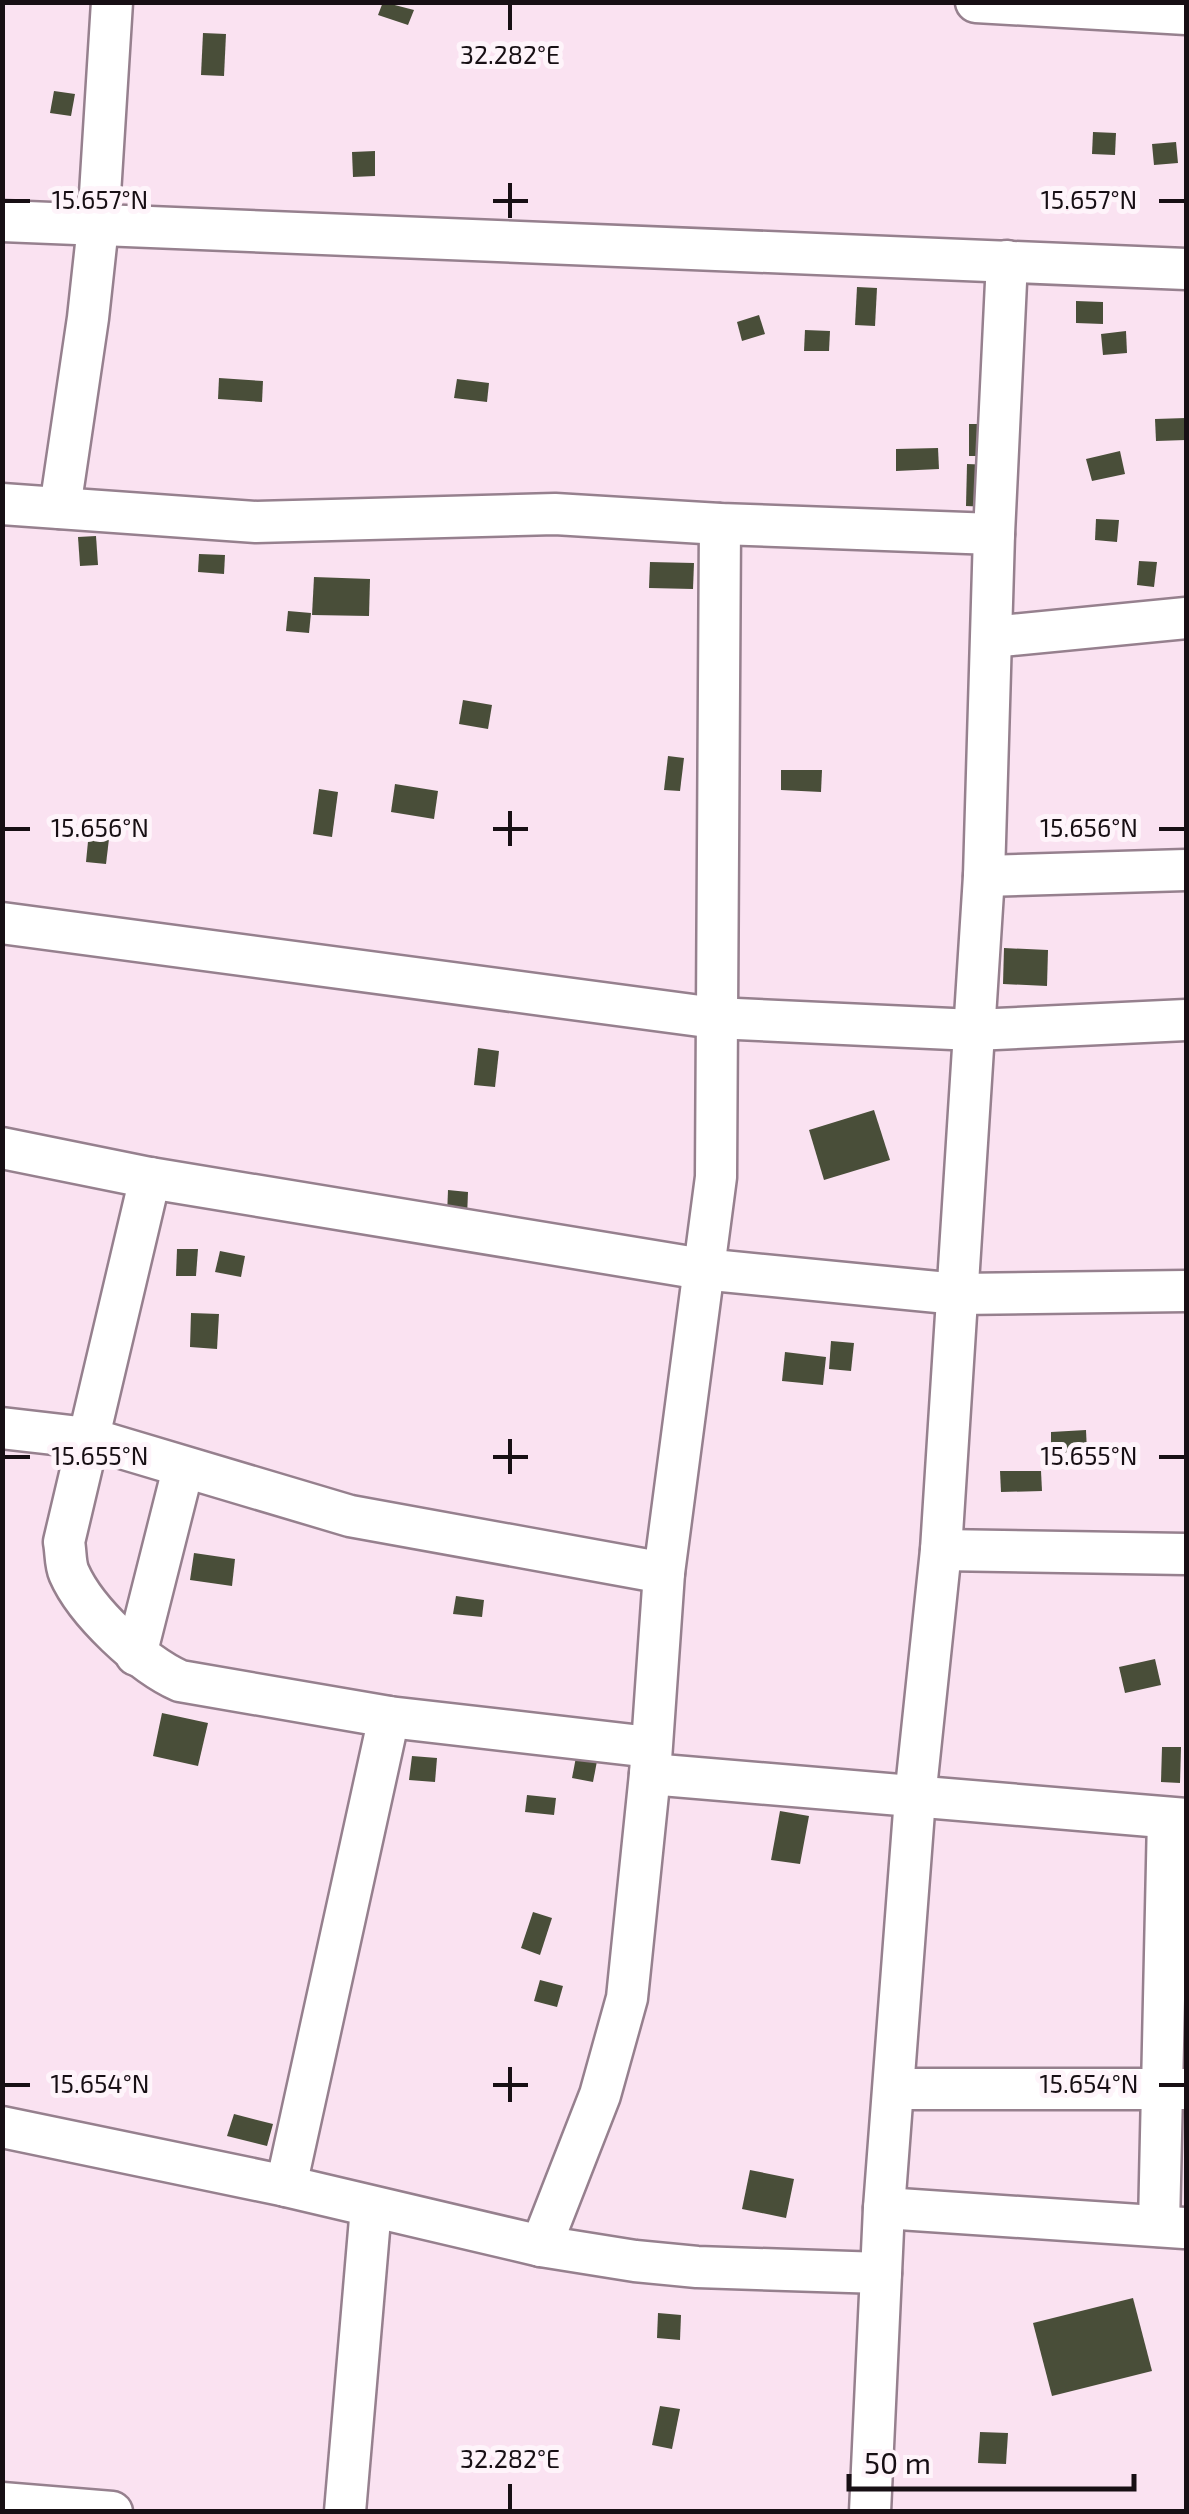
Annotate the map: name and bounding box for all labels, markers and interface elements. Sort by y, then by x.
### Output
text: 32.282°E [460,39,560,69]
text: 15.657°N [52,184,148,214]
text: 15.657°N [1041,184,1137,214]
text: 15.656°N [51,812,149,842]
text: 15.656°N [1040,812,1138,842]
text: 15.655°N [52,1440,148,1470]
text: 15.655°N [1041,1440,1137,1470]
text: 15.654°N [51,2068,149,2098]
text: 15.654°N [1040,2068,1138,2098]
scale bar [849,2429,1134,2491]
text: 32.282°E [460,2443,560,2473]
text: 50 m [864,2444,931,2480]

